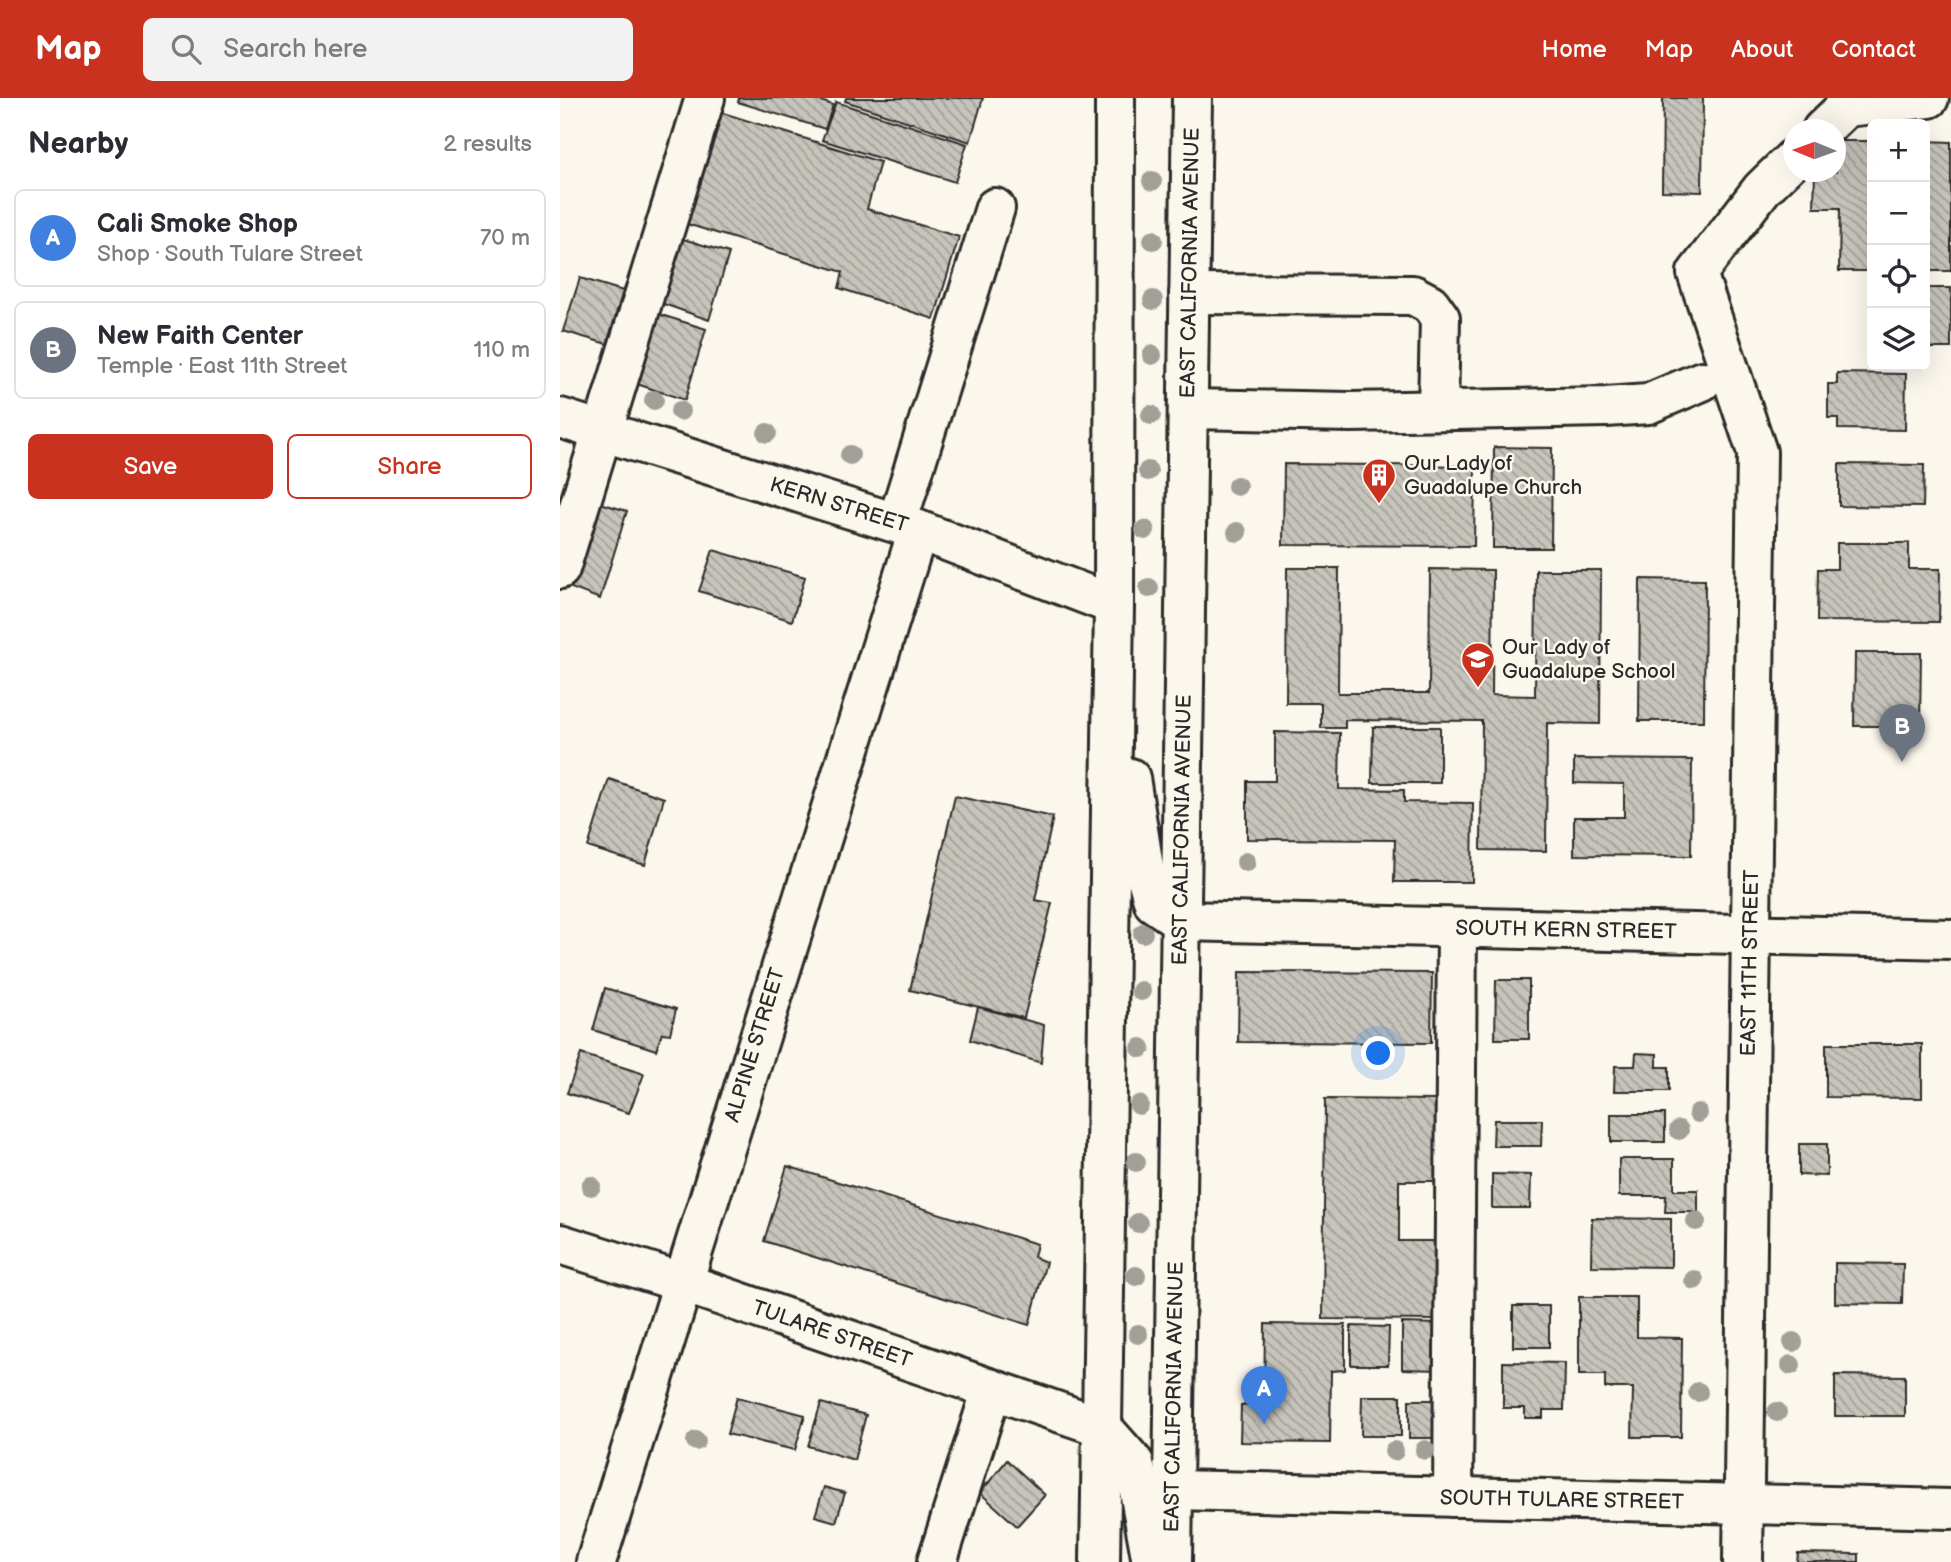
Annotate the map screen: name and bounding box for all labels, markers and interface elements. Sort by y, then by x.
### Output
search box [143,18,633,81]
text: Map [35,29,101,69]
icon: search [167,30,205,68]
text: Search here [223,34,367,65]
text: Home [1542,35,1607,64]
text: Map [1645,35,1693,64]
text: About [1731,35,1793,64]
text: Contact [1831,35,1916,64]
north arrow [1783,119,1846,182]
map controls [1867,119,1930,371]
button: + [1867,119,1930,182]
text: Nearby [28,126,128,162]
street label: EAST CALIFORNIA AVENUE [1175,127,1205,399]
text: 2 results [443,130,532,158]
button: − [1867,182,1930,245]
text: Cali Smoke Shop [97,209,298,240]
text: A [46,224,60,252]
text: 70 m [480,224,530,252]
text: Shop · South Tulare Street [97,240,363,268]
button: locate [1867,245,1930,308]
button: layers [1867,308,1930,371]
text: New Faith Center [97,321,303,352]
text: B [45,336,61,364]
text: 110 m [473,336,530,364]
text: Temple · East 11th Street [97,352,347,380]
button: Save [28,434,273,499]
button: Share [287,434,532,499]
place label: Our Lady of Guadalupe Church [1404,451,1582,500]
building icon: Our Lady of Guadalupe Church [1360,456,1398,505]
street label: KERN STREET [767,472,912,538]
place label: Our Lady of Guadalupe School [1502,635,1676,684]
school or university icon: Our Lady of Guadalupe School [1459,640,1497,689]
street label: EAST CALIFORNIA AVENUE [1167,694,1197,966]
pin: B [1879,704,1925,762]
street label: EAST 11TH STREET [1736,869,1764,1057]
street label: SOUTH KERN STREET [1455,916,1677,944]
street label: ALPINE STREET [720,965,790,1125]
your location [1361,1036,1395,1070]
street label: EAST CALIFORNIA AVENUE [1159,1261,1189,1533]
street label: TULARE STREET [749,1295,915,1373]
pin: A [1241,1366,1287,1424]
street label: SOUTH TULARE STREET [1440,1485,1685,1515]

